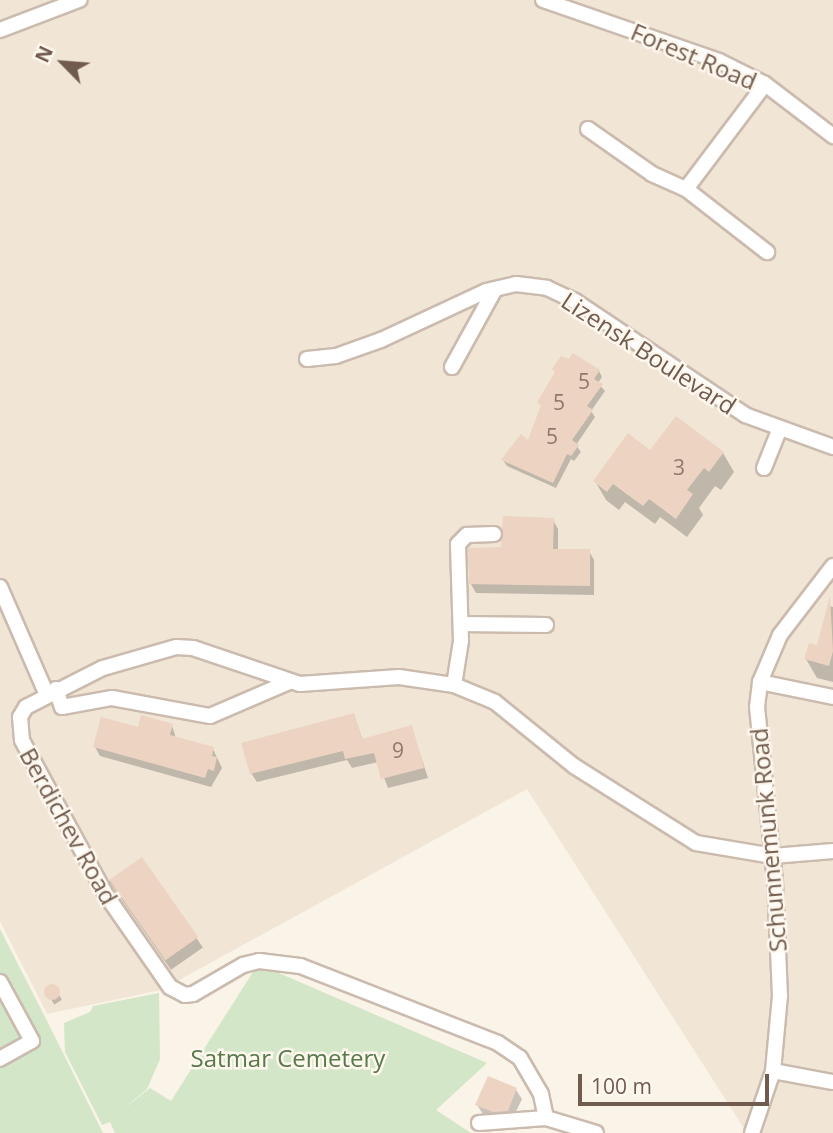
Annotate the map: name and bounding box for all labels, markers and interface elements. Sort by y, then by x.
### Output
street label: Forest Road [627,17,761,95]
north arrow [28,28,98,98]
text: N [29,42,59,67]
street label: Lizensk Boulevard [556,286,742,420]
house number: 5 [578,368,590,394]
house number: 5 [553,389,565,415]
house number: 5 [546,423,558,449]
house number: 3 [673,454,685,480]
street label: Schunnemunk Road [744,727,792,953]
house number: 9 [392,737,404,763]
street label: Berdichev Road [14,743,124,909]
park label: Satmar Cemetery [191,1044,385,1072]
scale bar [581,1060,772,1104]
text: 100 m [591,1072,652,1100]

